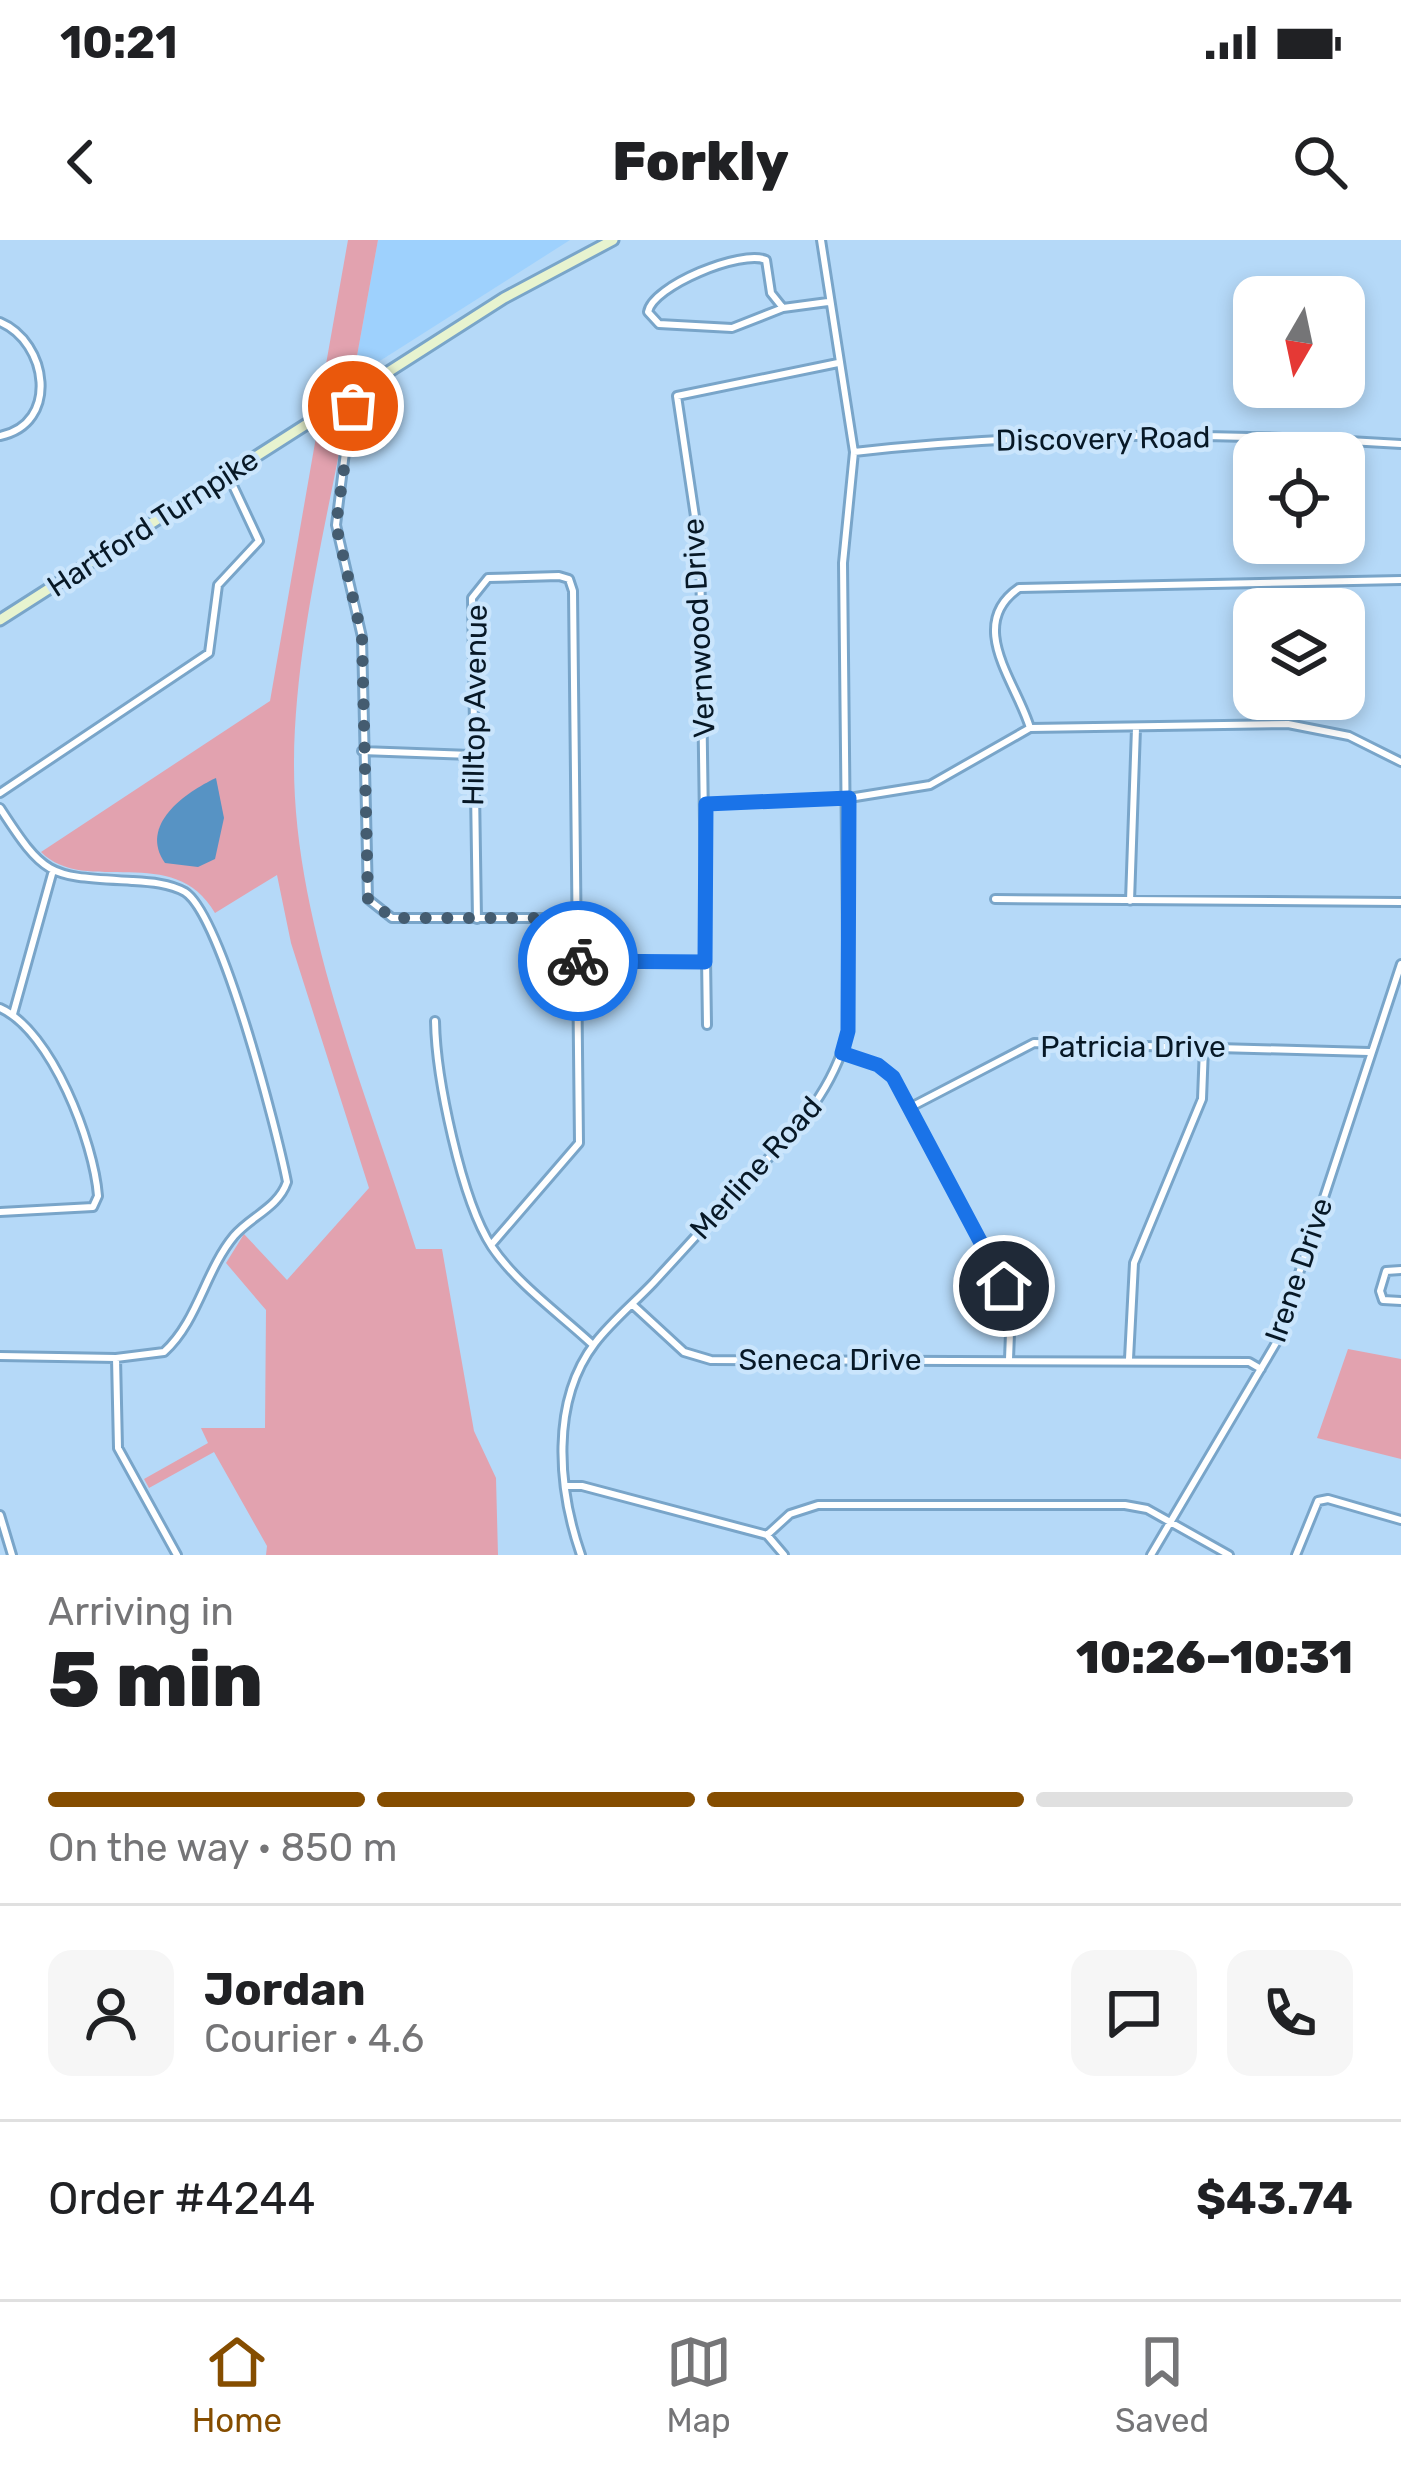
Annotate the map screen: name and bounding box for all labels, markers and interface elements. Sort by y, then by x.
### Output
text: 10:21 [60,16,178,69]
icon: back [48,129,114,195]
icon: search [1287,129,1353,195]
text: Forkly [612,130,789,194]
north arrow [1233,276,1365,408]
map controls [1233,276,1365,720]
pin [302,355,404,457]
icon: bag [320,373,386,439]
street label: Discovery Road [995,419,1211,459]
button: locate [1233,432,1365,564]
street label: Hartford Turnpike [41,441,265,605]
street label: Vernwood Drive [675,517,723,739]
button: layers [1233,588,1365,720]
street label: Hilltop Avenue [455,604,495,806]
courier [518,901,638,1021]
icon: bike [545,928,611,994]
street label: Patricia Drive [1040,1029,1226,1065]
street label: Merline Road [682,1089,830,1247]
street label: Irene Drive [1257,1193,1341,1347]
pin [953,1235,1055,1337]
icon: home [971,1253,1037,1319]
street label: Seneca Drive [738,1342,922,1378]
text: Arriving in [48,1589,234,1635]
text: 10:26–10:31 [1076,1631,1353,1684]
text: 5 min [48,1633,263,1726]
text: On the way · 850 m [48,1825,397,1871]
button: person [48,1950,174,2076]
button: chat [1071,1950,1197,2076]
button: phone [1227,1950,1353,2076]
text: Jordan [204,1963,366,2016]
text: Courier · 4.6 [204,2016,424,2062]
text: Order #4244 [48,2172,315,2225]
text: $43.74 [1196,2172,1353,2225]
tab: Home [192,2329,282,2440]
tab: Map [666,2329,732,2440]
tab: Saved [1115,2329,1209,2440]

